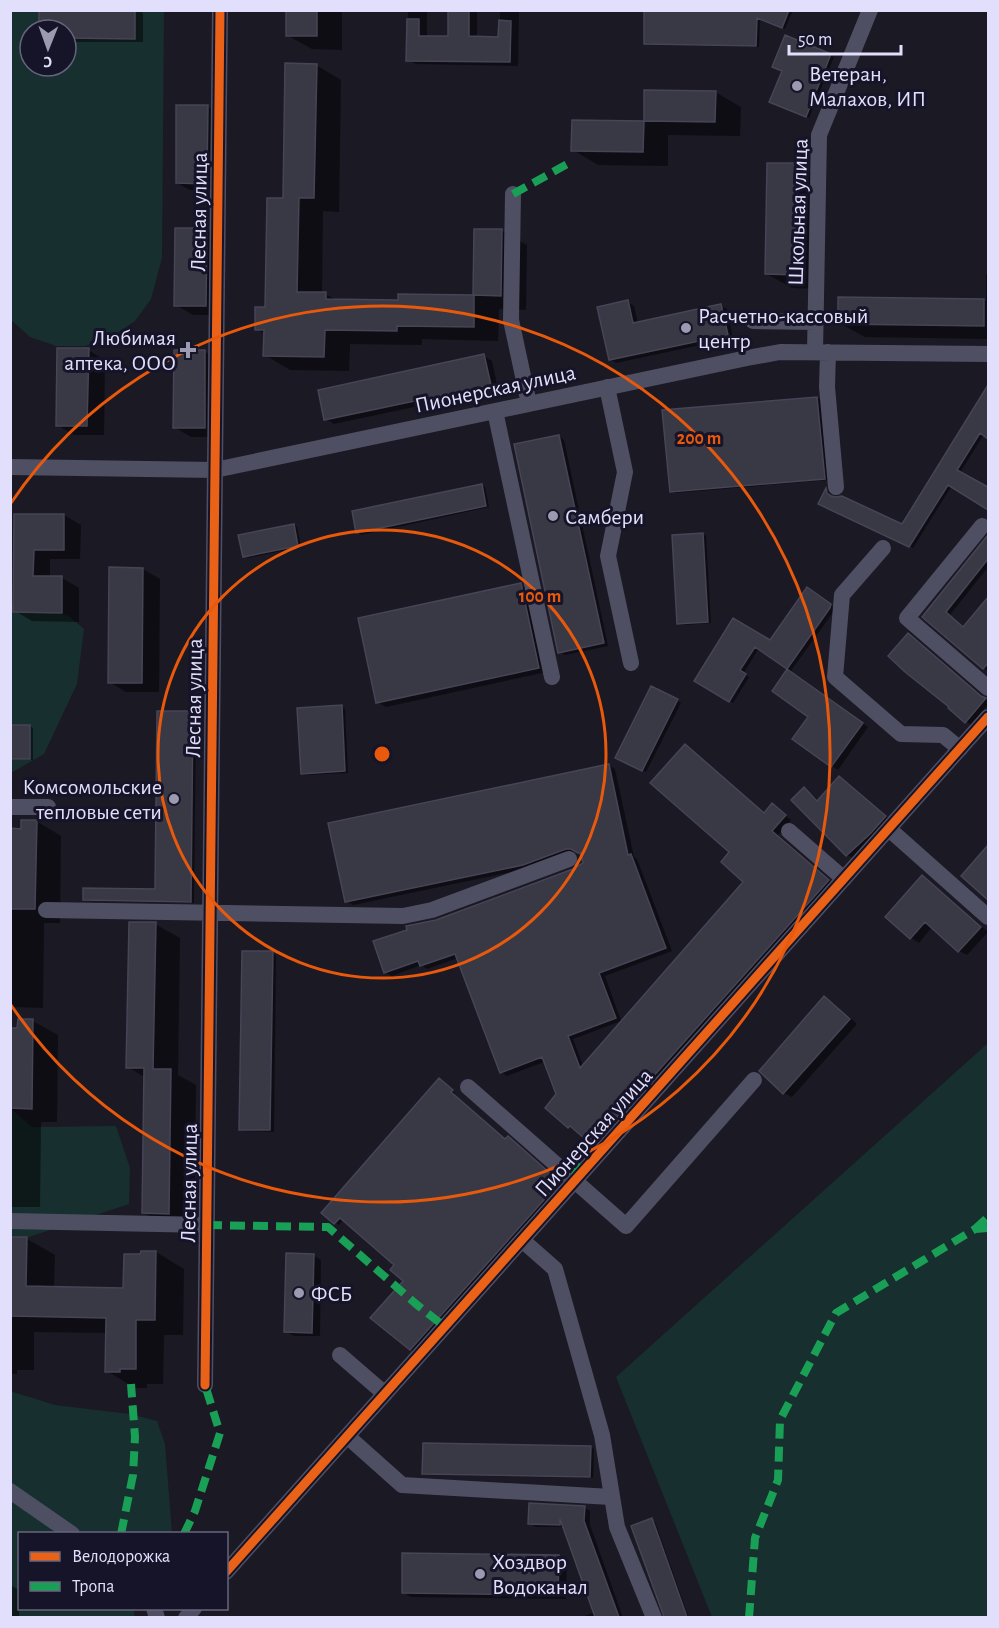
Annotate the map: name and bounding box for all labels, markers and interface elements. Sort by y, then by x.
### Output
north arrow [18,18,78,78]
scale bar [789,18,902,56]
text: 50 m [798,31,832,49]
text: С [43,54,52,70]
place label: Ветеран, Малахов, ИП [809,63,926,110]
marker: Ветеран, Малахов, ИП [790,79,804,93]
street label: Школьная улица [784,138,812,286]
street label: Лесная улица [187,152,211,272]
place label: Расчетно-кассовый центр [698,305,868,352]
marker: Расчетно-кассовый центр [679,321,693,335]
place label: Любимая аптека, ООО [64,327,176,374]
marker: Любимая аптека, ООО [181,343,195,357]
street label: Пионерская улица [413,361,578,417]
text: 200 m [677,430,721,448]
place label: Самбери [565,506,644,528]
marker: Самбери [546,509,560,523]
text: 100 m [519,588,561,606]
street label: Лесная улица [182,638,206,758]
centre of rings [372,744,392,764]
place label: Комсомольские тепловые сети [23,776,162,823]
marker: Комсомольские тепловые сети [167,792,181,806]
street label: Пионерская улица [531,1064,657,1201]
street label: Лесная улица [177,1123,201,1243]
place label: ФСБ [311,1283,352,1305]
marker: ФСБ [292,1286,306,1300]
legend [18,1532,228,1610]
text: Велодорожка [72,1548,170,1566]
place label: Хоздвор Водоканал [492,1551,588,1598]
marker: Хоздвор Водоканал [473,1567,487,1581]
text: Тропа [72,1578,115,1596]

